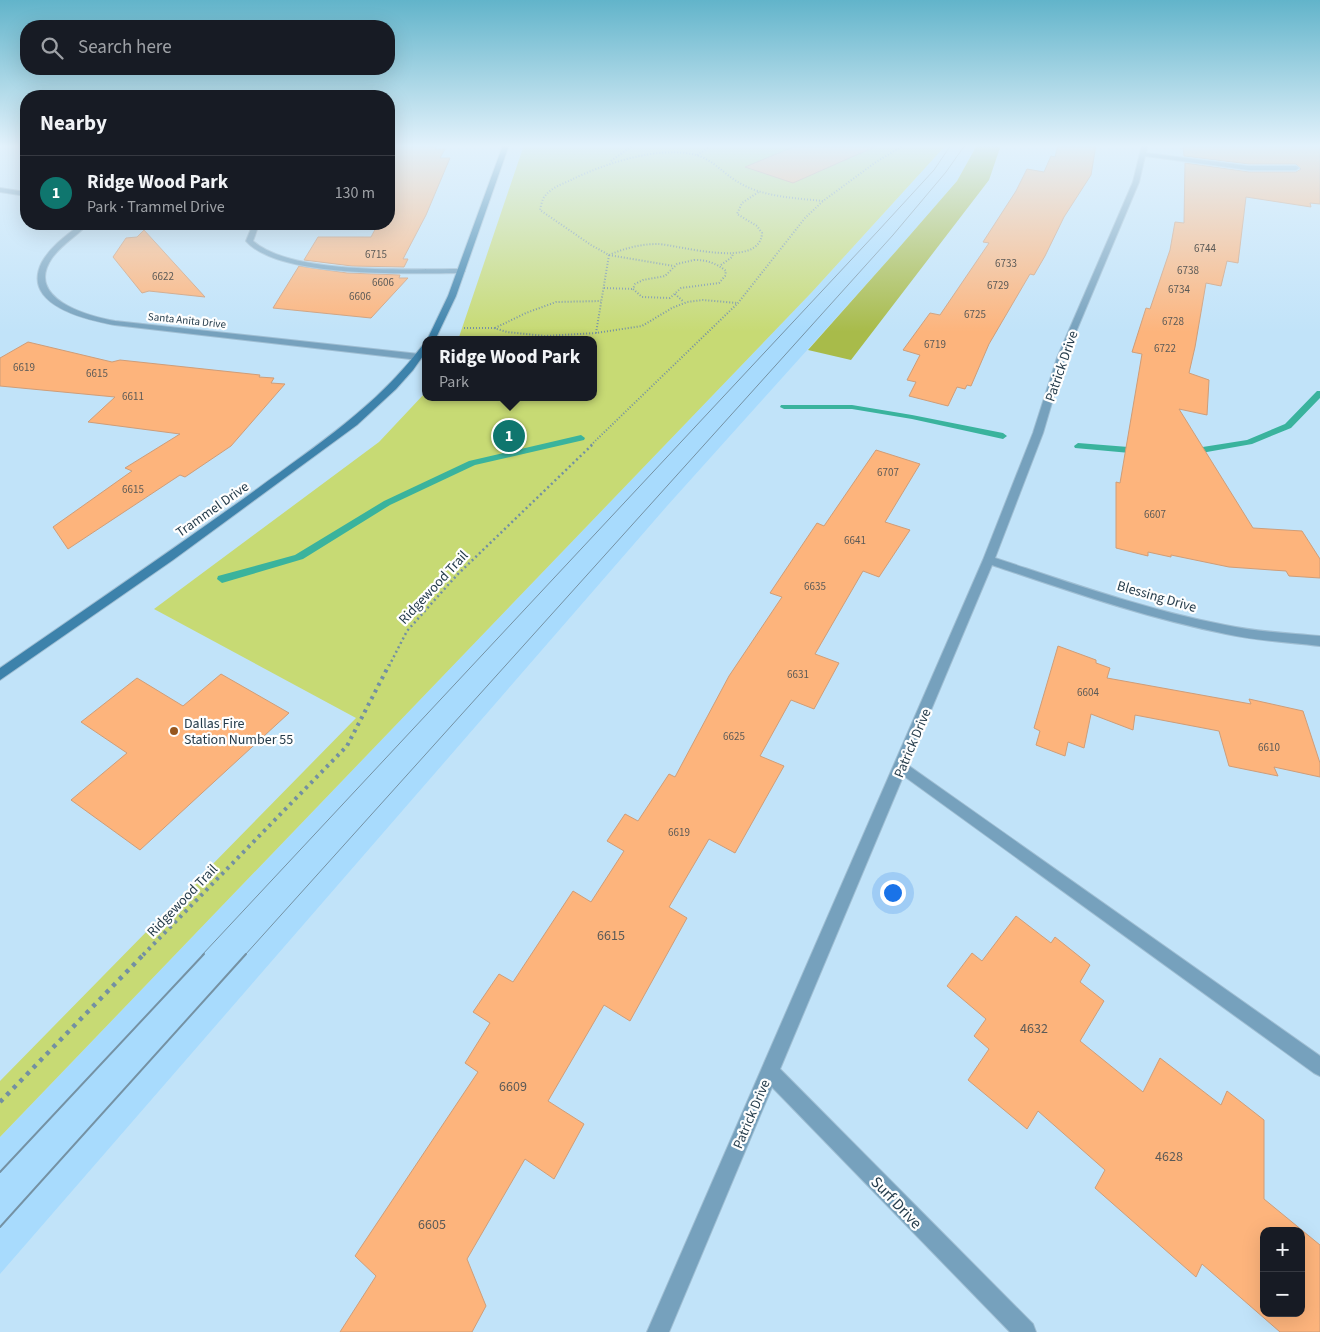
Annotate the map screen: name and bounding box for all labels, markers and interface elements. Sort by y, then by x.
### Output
search box [20,20,395,75]
icon: search [38,34,66,62]
text: Search here [78,34,172,61]
text: Nearby [40,108,107,138]
text: Ridge Wood Park [87,169,228,196]
text: 1 [52,182,60,204]
text: 130 m [335,182,375,204]
text: Park · Trammel Drive [87,196,225,218]
house number: 6744 [1194,241,1216,256]
house number: 6715 [365,247,387,262]
house number: 6733 [995,256,1017,271]
house number: 6738 [1177,263,1199,278]
house number: 6622 [152,269,174,284]
house number: 6606 [372,275,394,290]
house number: 6729 [987,278,1009,293]
house number: 6734 [1168,282,1190,297]
house number: 6606 [349,289,371,304]
house number: 6725 [964,307,986,322]
street label: Santa Anita Drive [147,309,227,332]
house number: 6728 [1162,314,1184,329]
street label: Patrick Drive [1040,328,1083,404]
popup [422,336,597,401]
house number: 6719 [924,337,946,352]
house number: 6722 [1154,341,1176,356]
text: Ridge Wood Park [439,344,580,371]
house number: 6619 [13,360,35,375]
house number: 6615 [86,366,108,381]
text: Park [439,371,469,393]
house number: 6611 [122,389,144,404]
pin: 1 [493,417,525,455]
house number: 6707 [877,465,899,480]
street label: Trammel Drive [172,477,253,542]
house number: 6615 [122,482,144,497]
house number: 6607 [1144,507,1166,522]
house number: 6641 [844,533,866,548]
street label: Ridgewood Trail [394,546,473,629]
street label: Blessing Drive [1115,576,1199,618]
house number: 6635 [804,579,826,594]
house number: 6631 [787,667,809,682]
house number: 6604 [1077,685,1099,700]
street label: Patrick Drive [889,706,937,781]
place label: Dallas Fire Station Number 55 [184,714,293,750]
marker: Dallas Fire Station Number 55 [168,725,180,737]
house number: 6625 [723,729,745,744]
house number: 6610 [1258,740,1280,755]
house number: 6619 [668,825,690,840]
street label: Ridgewood Trail [143,860,223,942]
your location [880,880,906,906]
house number: 6615 [597,926,625,946]
house number: 4632 [1020,1019,1048,1039]
house number: 6609 [499,1077,527,1097]
street label: Patrick Drive [728,1077,776,1152]
house number: 4628 [1155,1147,1183,1167]
street label: Surf Drive [866,1172,927,1234]
house number: 6605 [418,1215,446,1235]
map controls [1260,1227,1305,1317]
button: + [1260,1227,1305,1272]
button: − [1260,1272,1305,1317]

